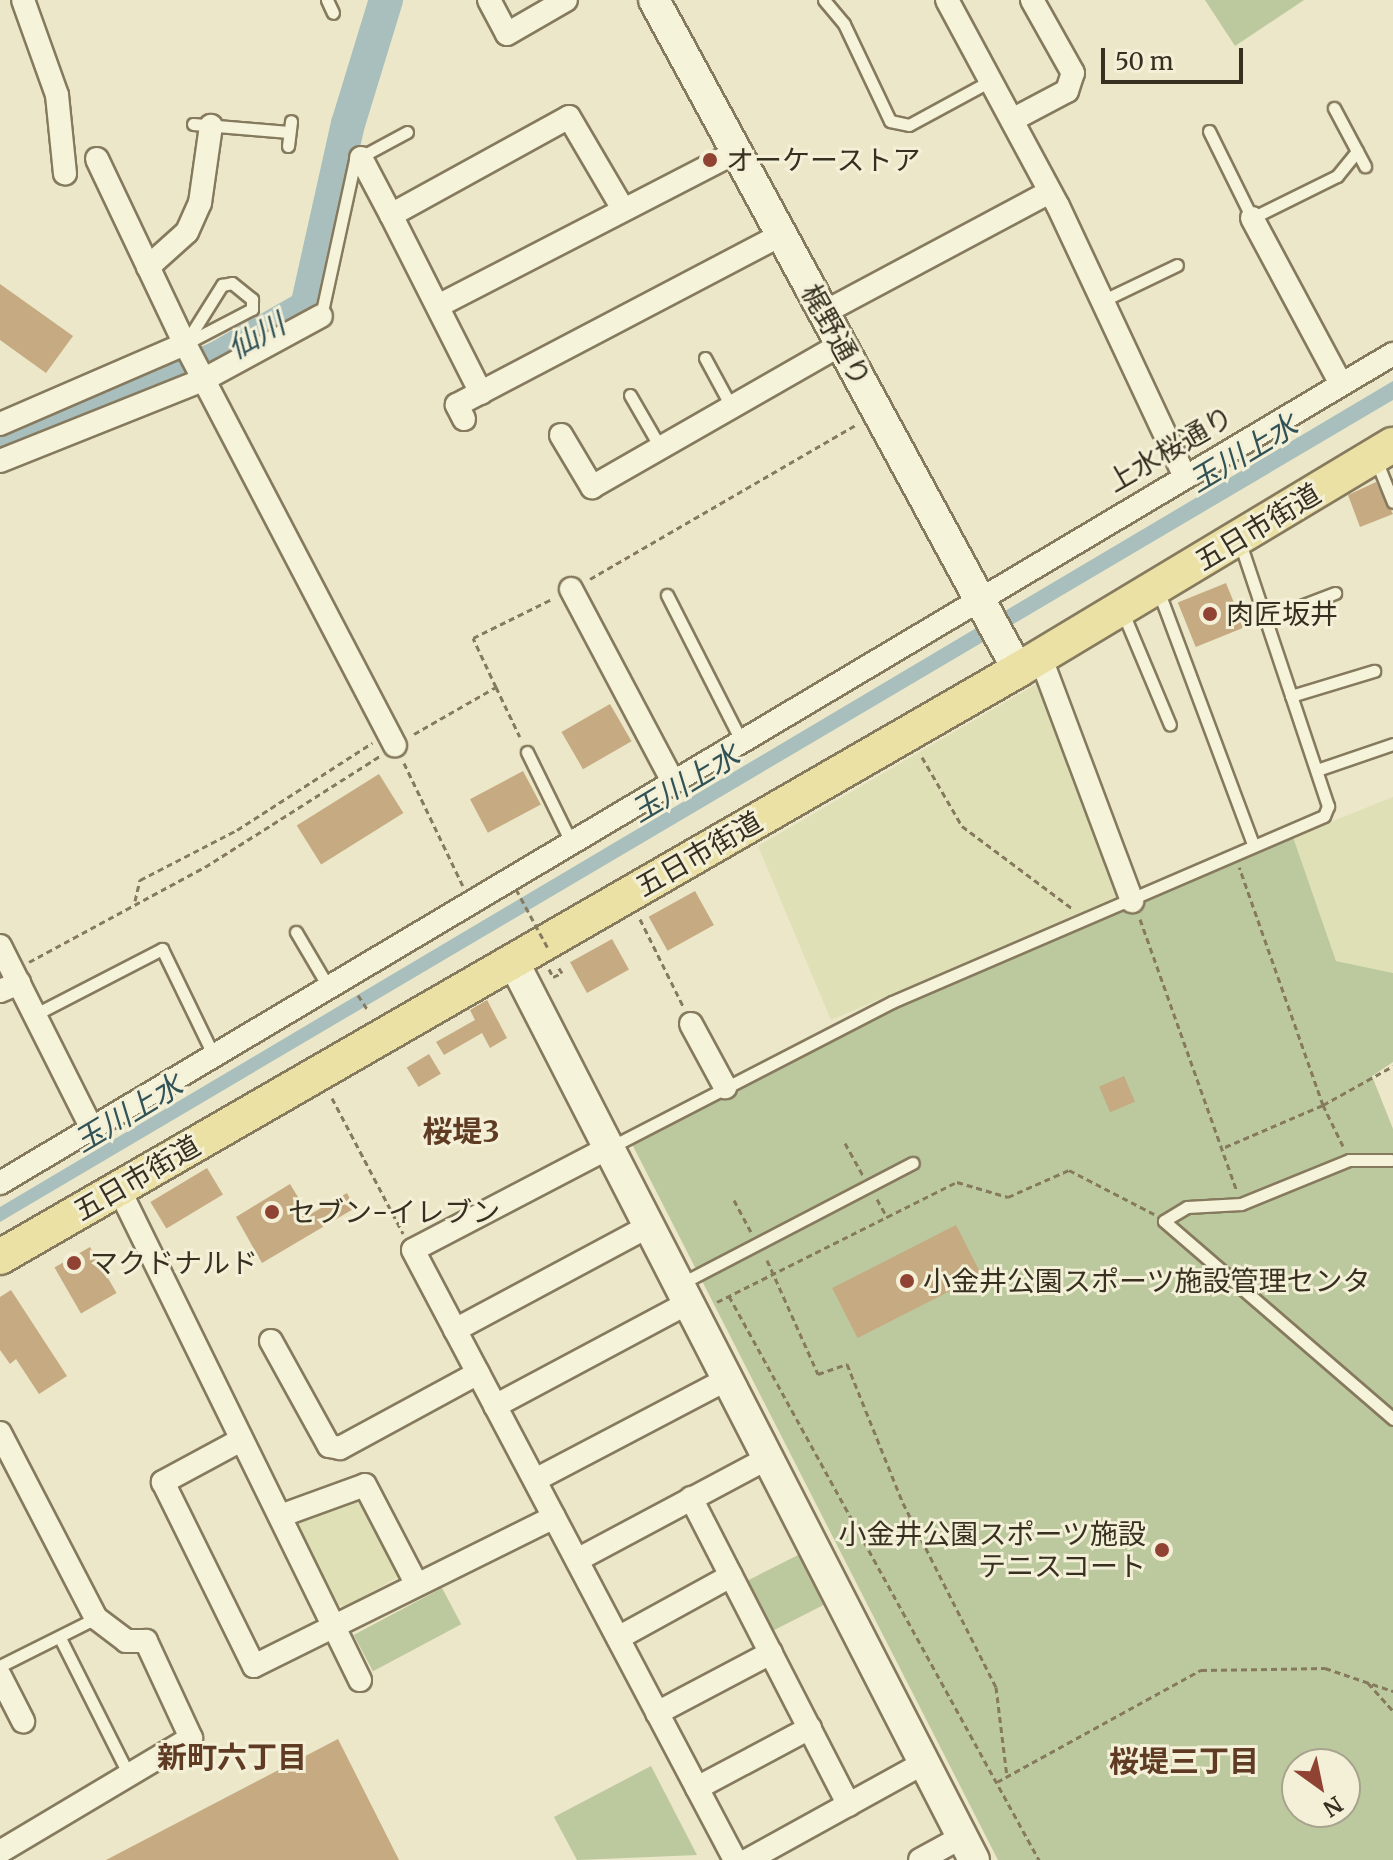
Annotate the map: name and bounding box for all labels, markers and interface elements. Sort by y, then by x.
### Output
scale bar [1105,32,1247,82]
text: 50 m [1115,46,1174,77]
place label: オーケーストア [726,143,922,177]
marker: オーケーストア [701,151,719,169]
street label: 梶野通り [794,278,878,392]
water label: 仙川 [221,306,291,366]
street label: 上水桜通り [1101,399,1239,499]
water label: 玉川上水 [1182,407,1304,499]
street label: 五日市街道 [1189,477,1327,577]
place label: 肉匠坂井 [1226,597,1338,631]
marker: 肉匠坂井 [1201,605,1219,623]
water label: 玉川上水 [624,737,746,829]
street label: 五日市街道 [630,804,768,904]
water label: 玉川上水 [67,1067,189,1159]
district label: 桜堤3 [422,1113,500,1149]
street label: 五日市街道 [68,1128,206,1228]
place label: セブン-イレブン [288,1195,500,1229]
marker: セブン-イレブン [263,1203,281,1221]
place label: マクドナルド [90,1246,258,1280]
marker: マクドナルド [65,1254,83,1272]
place label: 小金井公園スポーツ施設管理センタ [923,1264,1371,1298]
marker: 小金井公園スポーツ施設管理センタ [898,1272,916,1290]
place label: 小金井公園スポーツ施設 テニスコート [838,1517,1146,1583]
marker: 小金井公園スポーツ施設 テニスコート [1153,1541,1171,1559]
district label: 新町六丁目 [157,1739,307,1775]
district label: 桜堤三丁目 [1109,1743,1259,1779]
north arrow [1281,1748,1361,1828]
text: N [1318,1790,1348,1823]

